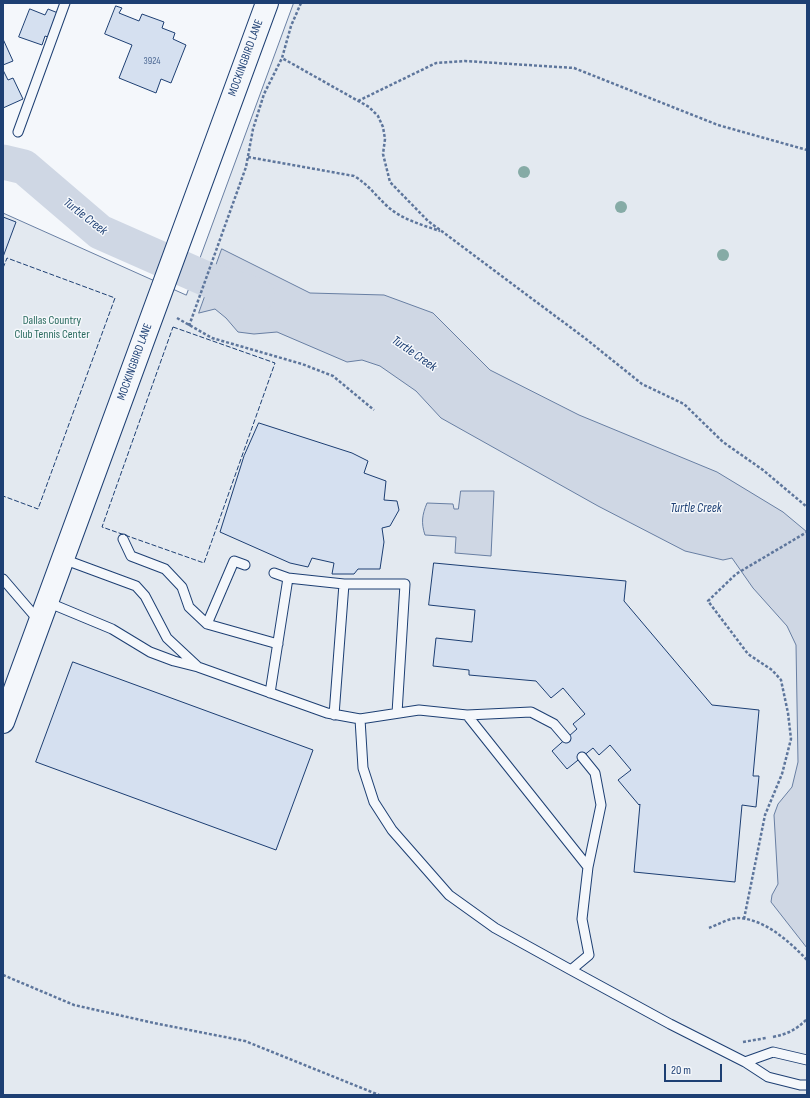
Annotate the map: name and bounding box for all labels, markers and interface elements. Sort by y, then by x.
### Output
street label: MOCKINGBIRD LANE [225,18,267,98]
house number: 3924 [144,55,160,67]
water label: Turtle Creek [60,195,110,239]
park label: Dallas Country Club Tennis Center [14,314,90,342]
street label: MOCKINGBIRD LANE [114,322,156,402]
water label: Turtle Creek [389,333,439,375]
water label: Turtle Creek [670,501,722,517]
scale bar [666,1056,724,1082]
text: 20 m [671,1063,691,1078]

